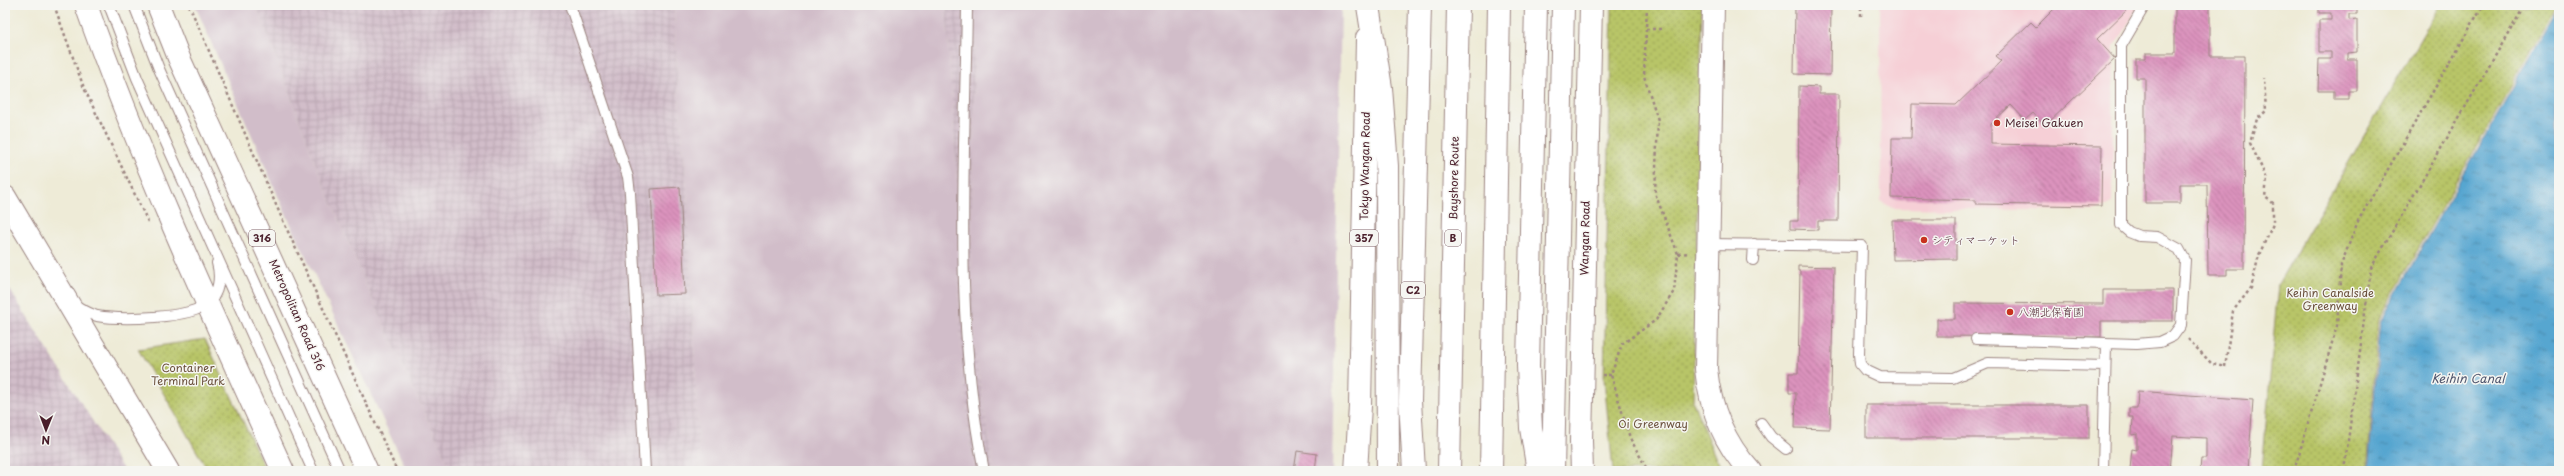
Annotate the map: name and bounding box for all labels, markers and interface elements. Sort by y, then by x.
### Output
street label: Tokyo Wangan Road [1355,111,1374,221]
place label: Meisei Gakuen [2005,114,2084,131]
marker: Meisei Gakuen [1992,118,2002,128]
street label: Bayshore Route [1444,136,1463,220]
street label: Wangan Road [1575,200,1594,276]
road number: 316 [249,230,275,246]
road number: 357 [1350,230,1378,246]
road number: B [1445,230,1461,246]
place label: シティマーケット [1932,231,2020,248]
marker: シティマーケット [1919,235,1929,245]
street label: Metropolitan Road 316 [265,256,330,374]
road number: C2 [1401,282,1425,298]
park label: Keihin Canalside Greenway [2286,284,2374,314]
place label: 八潮北保育園 [2018,303,2084,320]
marker: 八潮北保育園 [2005,307,2015,317]
park label: Container Terminal Park [151,359,225,389]
water label: Keihin Canal [2431,369,2506,387]
north arrow [26,410,66,450]
park label: Oi Greenway [1618,415,1688,432]
text: N [41,432,50,449]

